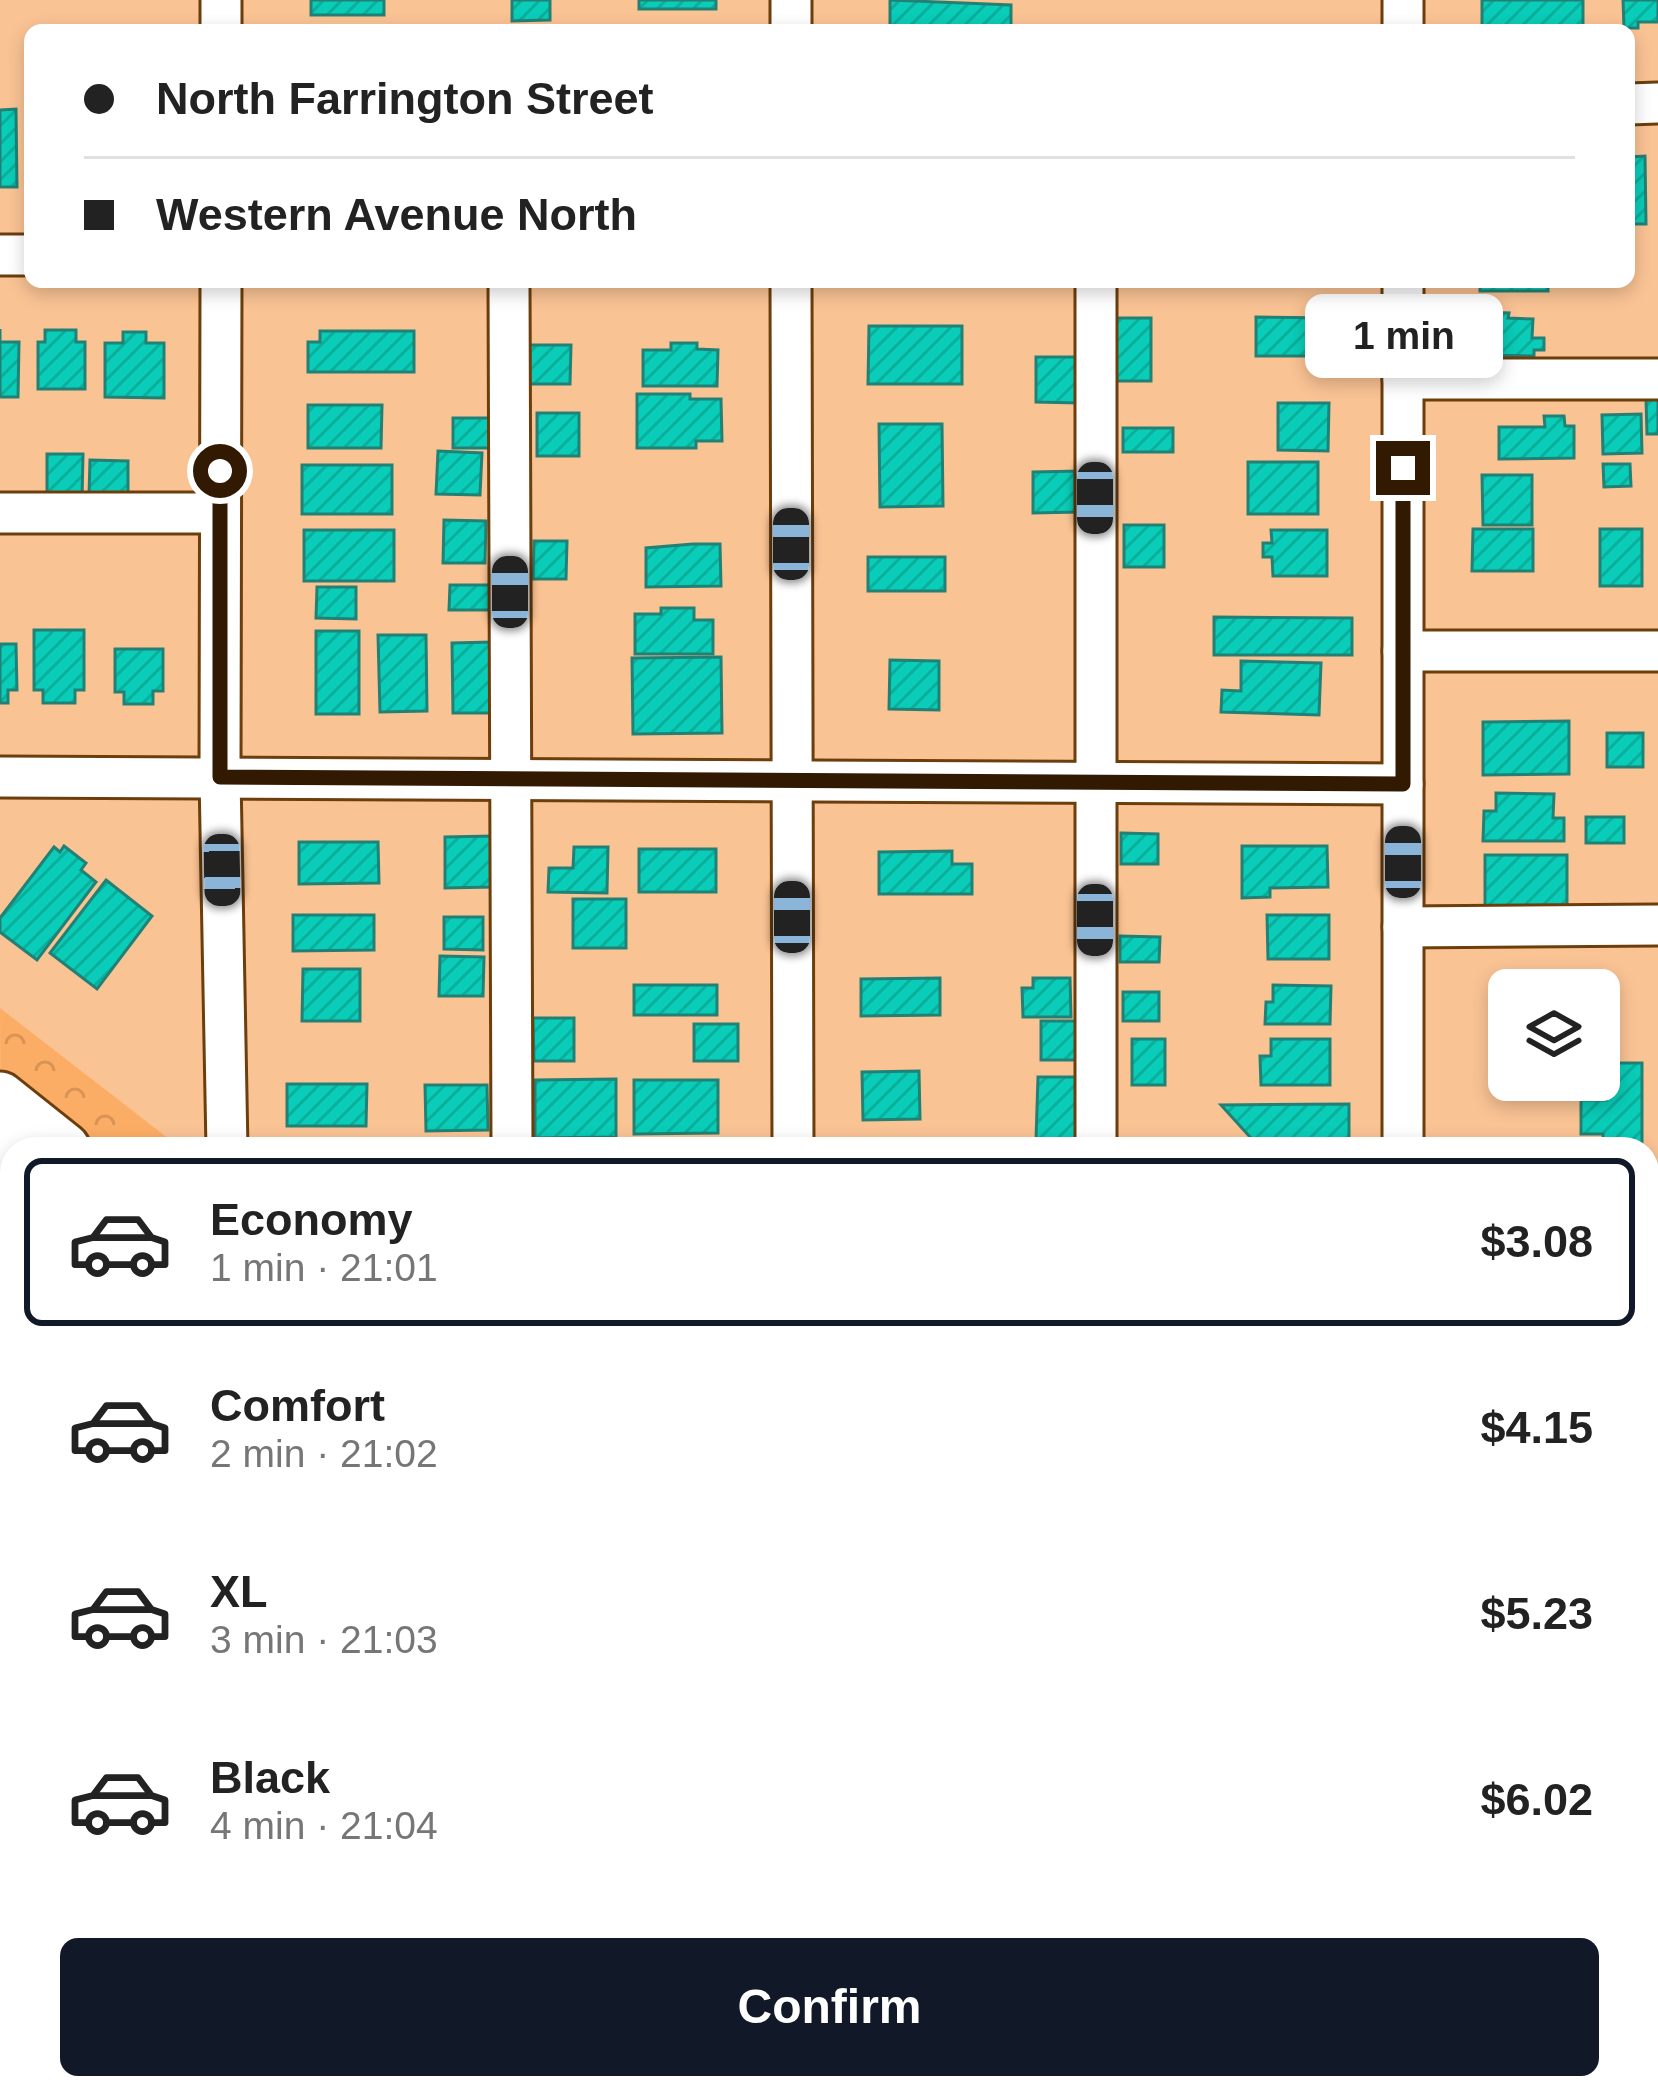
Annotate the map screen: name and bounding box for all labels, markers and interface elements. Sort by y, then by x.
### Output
text: North Farrington Street [156,73,654,124]
text: Western Avenue North [156,189,637,240]
callout: 1 min [1304,294,1502,378]
text: 1 min [1353,314,1455,357]
route end [1376,441,1430,495]
route start [193,444,247,498]
car [1077,462,1113,534]
car [773,508,809,580]
car [492,556,528,628]
car [1385,826,1421,898]
car [203,834,241,906]
car [774,881,810,953]
car [1077,884,1113,956]
map controls [1488,969,1620,1101]
button: layers [1488,969,1620,1101]
icon: car [66,1188,174,1296]
text: Economy [210,1194,413,1245]
text: $3.08 [1480,1216,1593,1267]
text: 1 min · 21:01 [210,1246,438,1289]
icon: car [66,1374,174,1482]
text: Comfort [210,1380,385,1431]
text: $4.15 [1480,1402,1593,1453]
text: 2 min · 21:02 [210,1432,438,1475]
icon: car [66,1560,174,1668]
text: XL [210,1566,268,1617]
text: $5.23 [1480,1588,1593,1639]
text: 3 min · 21:03 [210,1618,438,1661]
icon: car [66,1746,174,1854]
text: Black [210,1752,330,1803]
text: $6.02 [1480,1774,1593,1825]
text: 4 min · 21:04 [210,1804,438,1847]
button: Confirm [60,1938,1599,2076]

